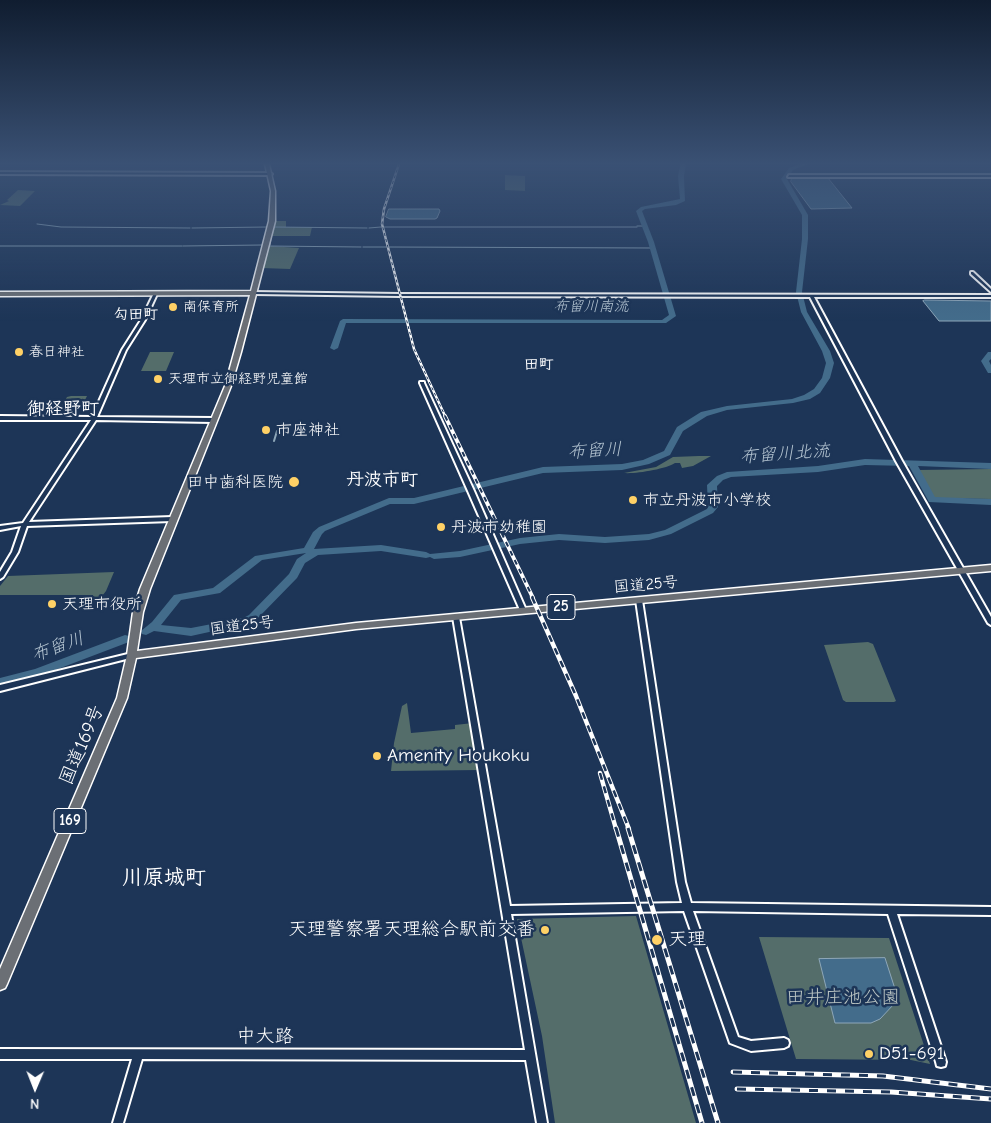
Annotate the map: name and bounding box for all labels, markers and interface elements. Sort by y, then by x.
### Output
water label: 布留川南流 [554,298,628,316]
place label: 南保育所 [183,299,239,315]
marker: 南保育所 [167,301,179,313]
district label: 勾田町 [114,306,158,324]
place label: 春日神社 [29,344,85,360]
marker: 春日神社 [13,346,25,358]
district label: 田町 [524,356,554,374]
place label: 天理市立御経野児童館 [168,371,308,387]
marker: 天理市立御経野児童館 [152,373,164,385]
district label: 御経野町 [27,398,99,420]
place label: 市座神社 [276,420,340,440]
marker: 市座神社 [260,424,272,436]
water label: 布留川 [567,439,623,463]
water label: 布留川北流 [739,440,831,468]
district label: 丹波市町 [346,469,418,491]
place label: 田中歯科医院 [187,472,283,492]
marker: 田中歯科医院 [287,475,301,489]
place label: 市立丹波市小学校 [643,490,771,510]
marker: 市立丹波市小学校 [627,494,639,506]
place label: 丹波市幼稚園 [451,517,547,537]
marker: 丹波市幼稚園 [435,521,447,533]
street label: 国道25号 [613,573,679,597]
place label: 天理市役所 [62,594,142,614]
road number: 25 [547,594,575,620]
marker: 天理市役所 [46,598,58,610]
street label: 国道25号 [209,613,275,639]
water label: 布留川 [29,628,87,666]
street label: 国道169号 [55,701,109,789]
place label: Amenity Houkoku [387,745,530,767]
marker: Amenity Houkoku [371,750,383,762]
road number: 169 [54,808,86,834]
district label: 川原城町 [122,865,206,891]
place label: 天理警察署天理総合駅前交番 [288,919,535,941]
marker: 天理警察署天理総合駅前交番 [539,924,551,936]
place label: 天理 [668,929,706,951]
marker: 天理 [650,933,664,947]
park label: 田井庄池公園 [786,987,900,1009]
street label: 中大路 [237,1026,293,1048]
place label: D51-691 [879,1043,944,1065]
marker: D51-691 [863,1048,875,1060]
north arrow [10,1063,60,1113]
text: N [30,1095,39,1112]

